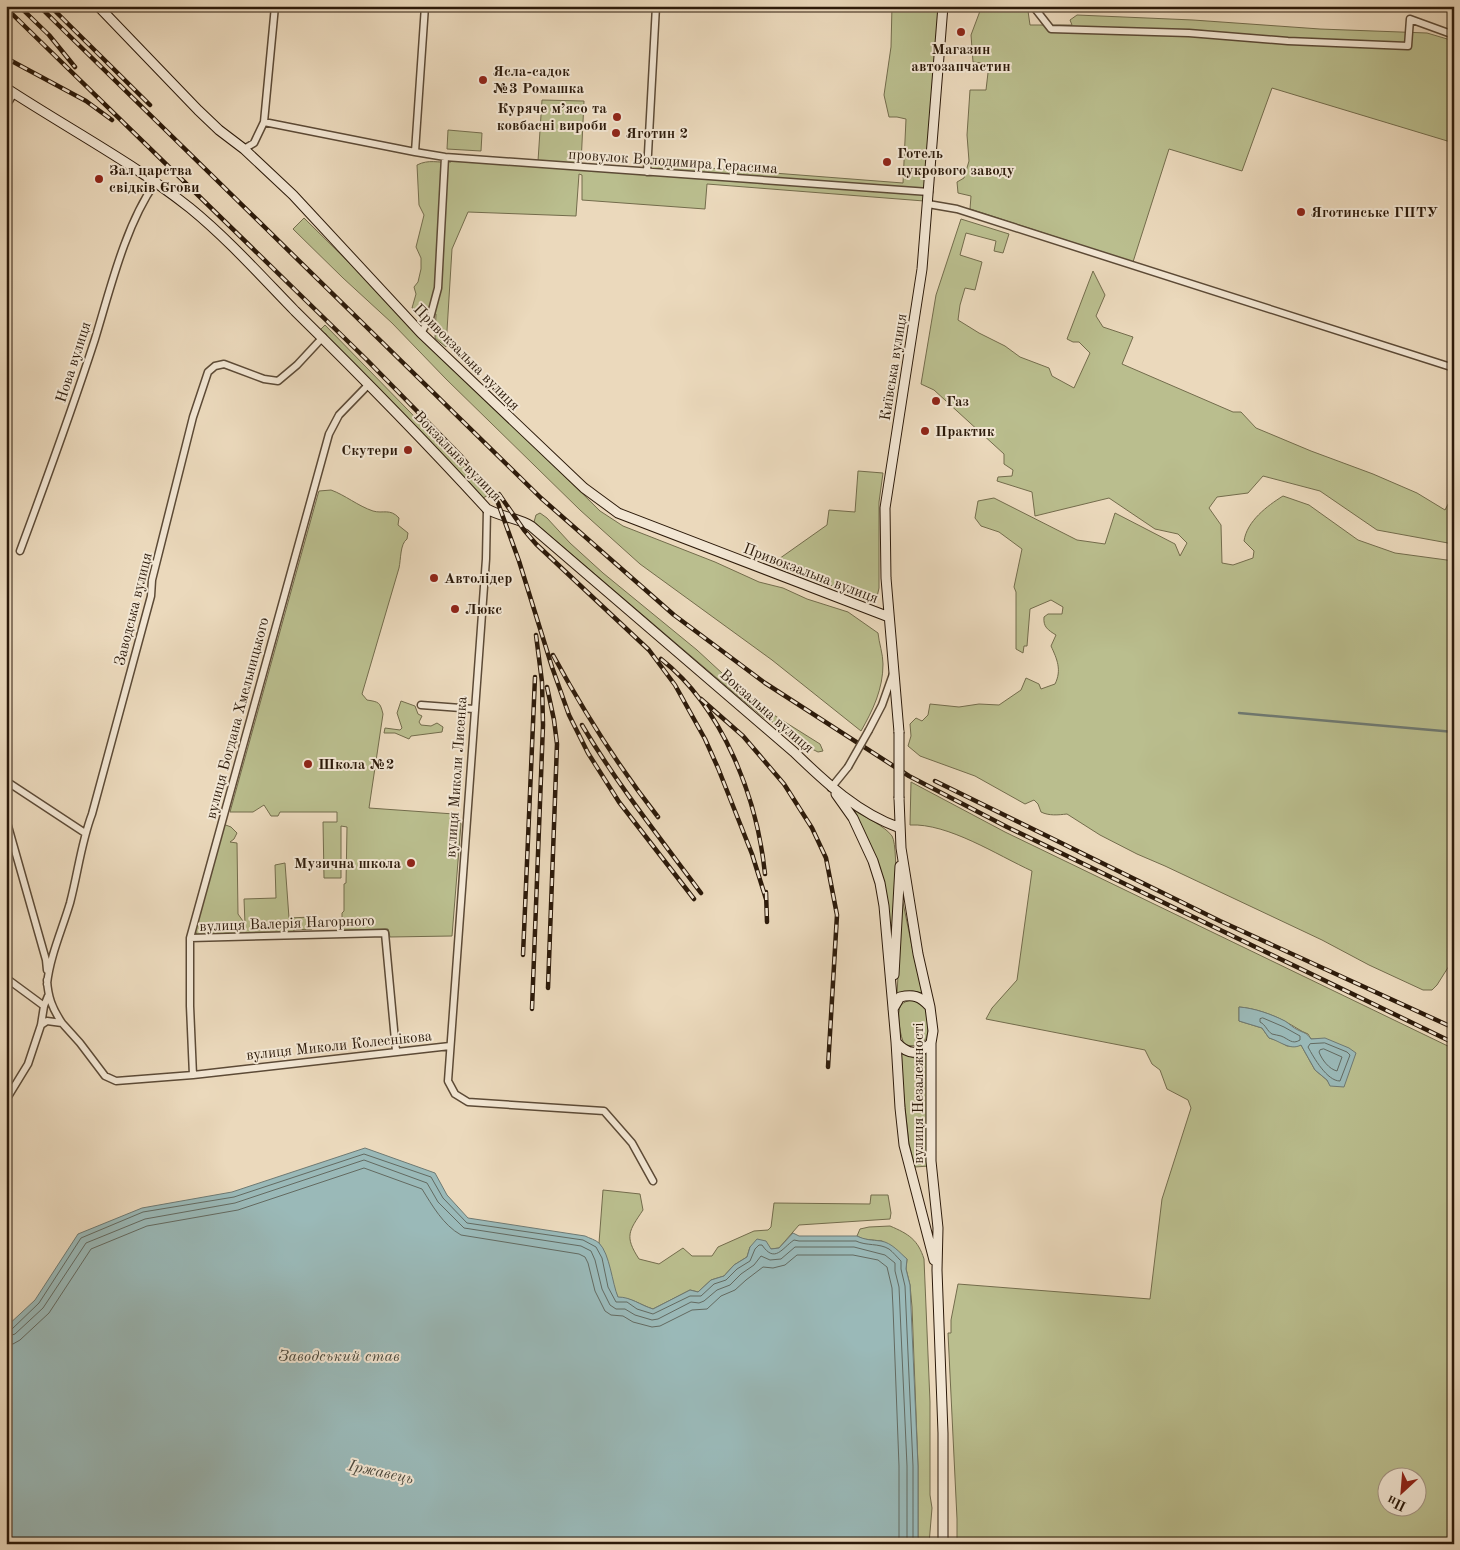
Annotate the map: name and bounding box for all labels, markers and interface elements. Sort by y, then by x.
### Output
marker: Магазин автозапчастин [955,26,967,38]
place label: Магазин автозапчастин [911,43,1011,75]
place label: Ясла-садок №3 Ромашка [493,65,584,97]
marker: Ясла-садок №3 Ромашка [477,74,489,86]
place label: Куряче м’ясо та ковбасні вироби [497,102,607,134]
marker: Куряче м’ясо та ковбасні вироби [611,111,623,123]
marker: Яготин 2 [610,127,622,139]
place label: Яготин 2 [626,127,688,142]
place label: Готель цукрового заводу [897,147,1015,179]
street label: провулок Володимира Герасима [568,148,779,177]
marker: Готель цукрового заводу [881,156,893,168]
place label: Зал царства свідків Єгови [109,164,200,196]
marker: Зал царства свідків Єгови [93,173,105,185]
marker: Яготинське ГПТУ [1295,206,1307,218]
place label: Яготинське ГПТУ [1311,206,1438,221]
street label: Привокзальна вулиця [410,302,522,414]
street label: Київська вулиця [879,312,910,422]
street label: Нова вулиця [54,320,95,405]
marker: Газ [930,395,942,407]
place label: Газ [946,395,969,410]
street label: Вокзальна вулиця [410,409,504,505]
marker: Практик [919,425,931,437]
place label: Практик [935,425,995,440]
place label: Скутери [341,444,398,459]
marker: Скутери [402,444,414,456]
street label: Привокзальна вулиця [741,542,880,607]
street label: Заводська вулиця [113,551,156,668]
marker: Автолідер [428,572,440,584]
place label: Автолідер [444,572,513,587]
marker: Люкс [449,603,461,615]
place label: Люкс [465,603,502,618]
street label: вулиця Богдана Хмельницького [204,616,273,821]
street label: Вокзальна вулиця [716,667,816,757]
street label: вулиця Миколи Лисенка [444,695,471,858]
marker: Школа №2 [302,758,314,770]
place label: Школа №2 [318,758,394,773]
place label: Музична школа [294,857,401,872]
marker: Музична школа [405,857,417,869]
street label: вулиця Валерія Нагорного [199,914,375,935]
street label: вулиця Незалежності [912,1022,927,1164]
street label: вулиця Миколи Колеснікова [245,1029,433,1064]
water label: Заводський став [278,1349,400,1365]
water label: Іржавець [345,1458,415,1488]
north arrow [1378,1468,1428,1518]
text: Пн [1385,1492,1408,1513]

